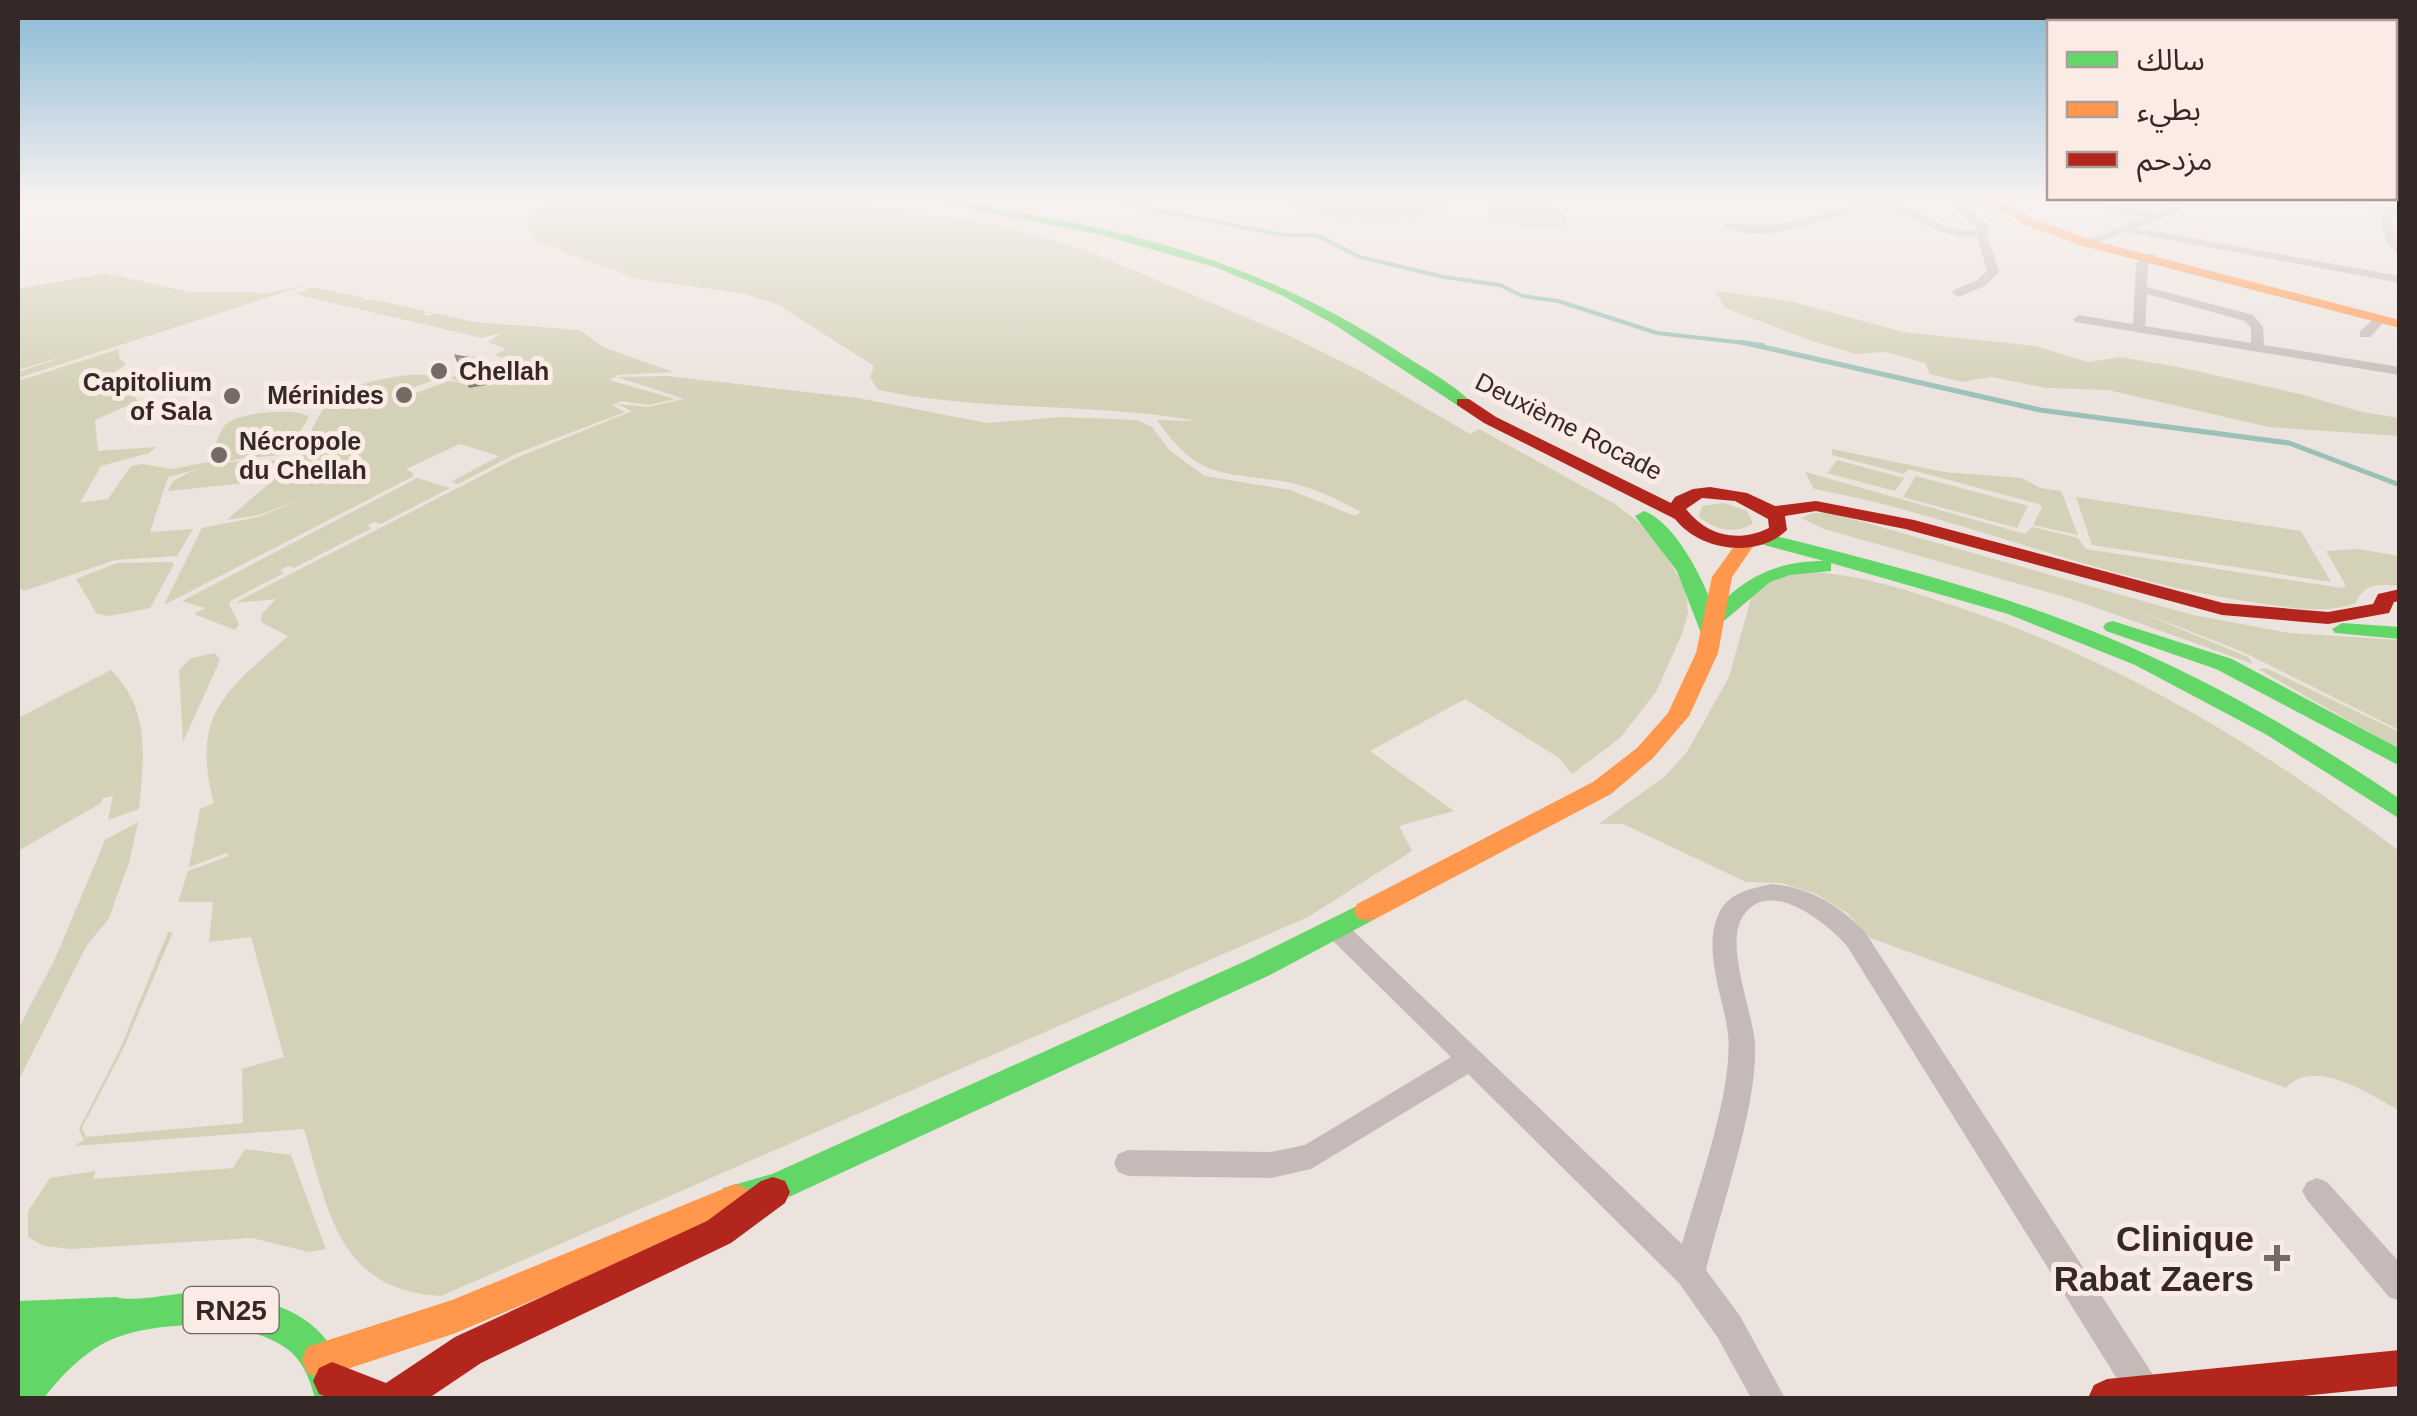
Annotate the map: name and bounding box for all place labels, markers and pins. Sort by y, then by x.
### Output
place label: Chellah [459,357,549,385]
marker: Chellah [428,360,450,382]
place label: Capitolium of Sala [83,368,213,425]
place label: Mérinides [267,381,384,409]
marker: Mérinides [393,384,415,406]
marker: Capitolium of Sala [221,385,243,407]
place label: Nécropole du Chellah [239,427,367,484]
marker: Nécropole du Chellah [208,444,230,466]
place label: Clinique Rabat Zaers [2054,1219,2254,1298]
marker: Clinique Rabat Zaers [2264,1245,2290,1271]

